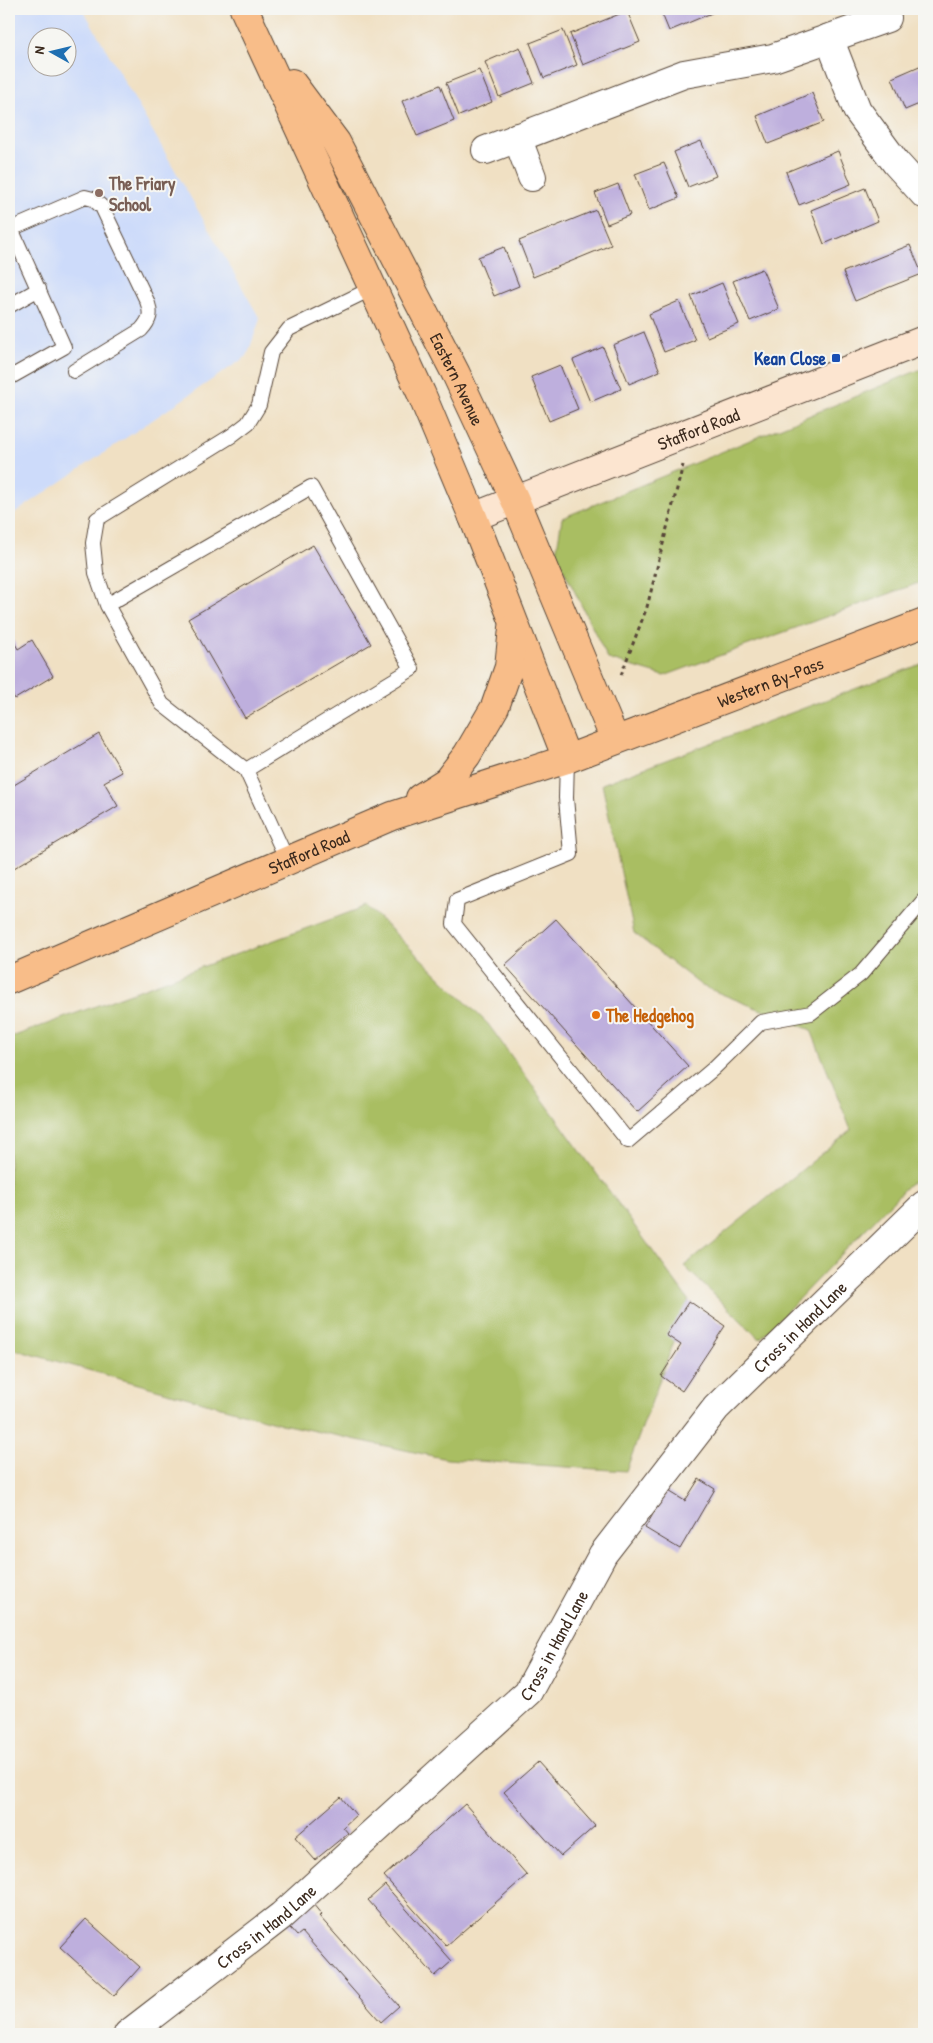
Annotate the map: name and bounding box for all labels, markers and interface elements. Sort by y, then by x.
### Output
north arrow [28,28,78,78]
text: N [29,45,49,55]
place label: The Friary School [108,171,176,217]
marker: The Friary School [93,187,105,199]
street label: Eastern Avenue [424,328,491,429]
place label: Kean Close [754,346,827,371]
marker: Kean Close [830,352,842,364]
street label: Stafford Road [654,401,743,456]
street label: Western By-Pass [714,650,827,713]
street label: Stafford Road [264,823,353,880]
place label: The Hedgehog [605,1003,694,1029]
marker: The Hedgehog [590,1009,602,1021]
street label: Cross in Hand Lane [747,1275,852,1378]
street label: Cross in Hand Lane [514,1585,594,1707]
street label: Cross in Hand Lane [211,1878,321,1974]

